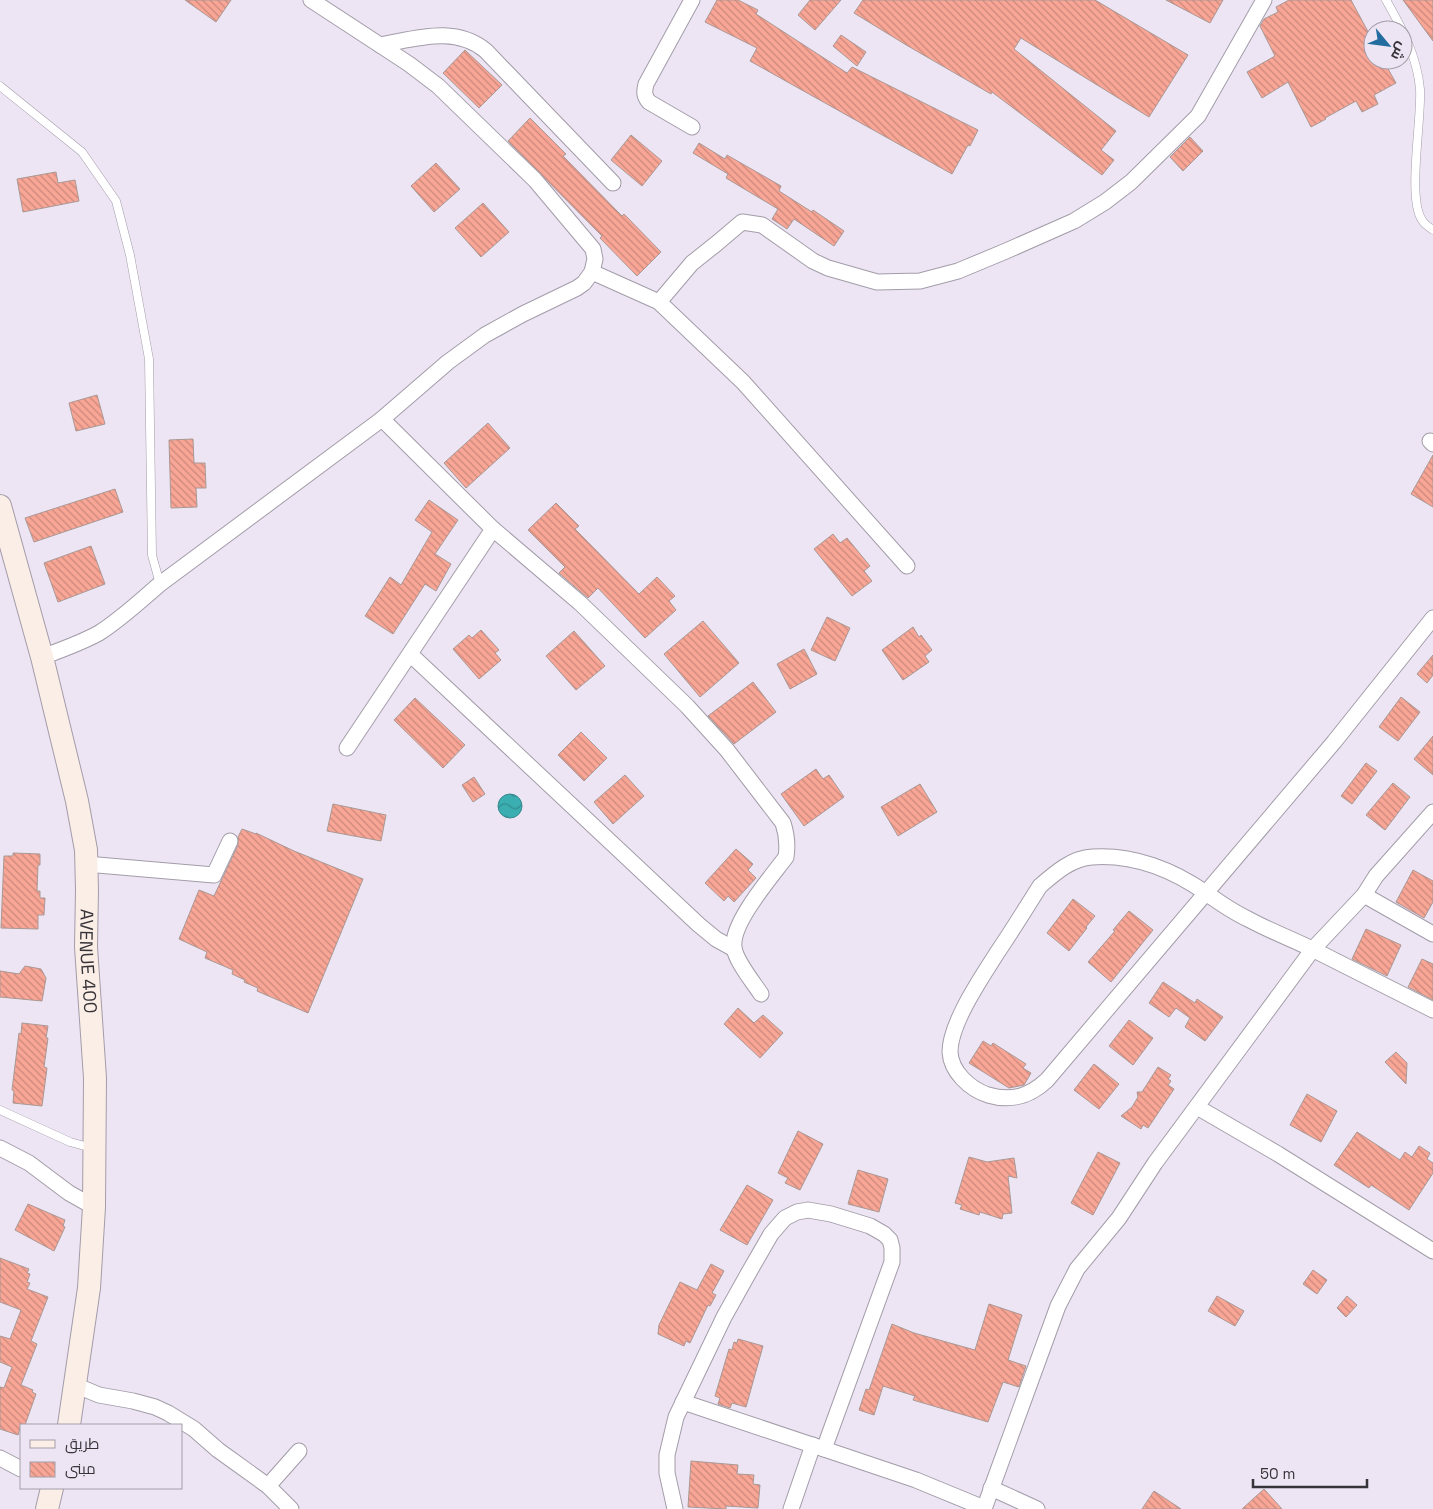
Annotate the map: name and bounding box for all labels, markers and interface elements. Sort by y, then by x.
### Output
north arrow [1363,20,1413,70]
text: ش [1387,39,1412,64]
street label: AVENUE 400 [75,909,103,1014]
legend [20,1424,182,1489]
text: طريق [65,1434,99,1454]
scale bar [1253,1456,1367,1488]
text: مبنى [65,1459,96,1479]
text: 50 m [1260,1464,1295,1483]

